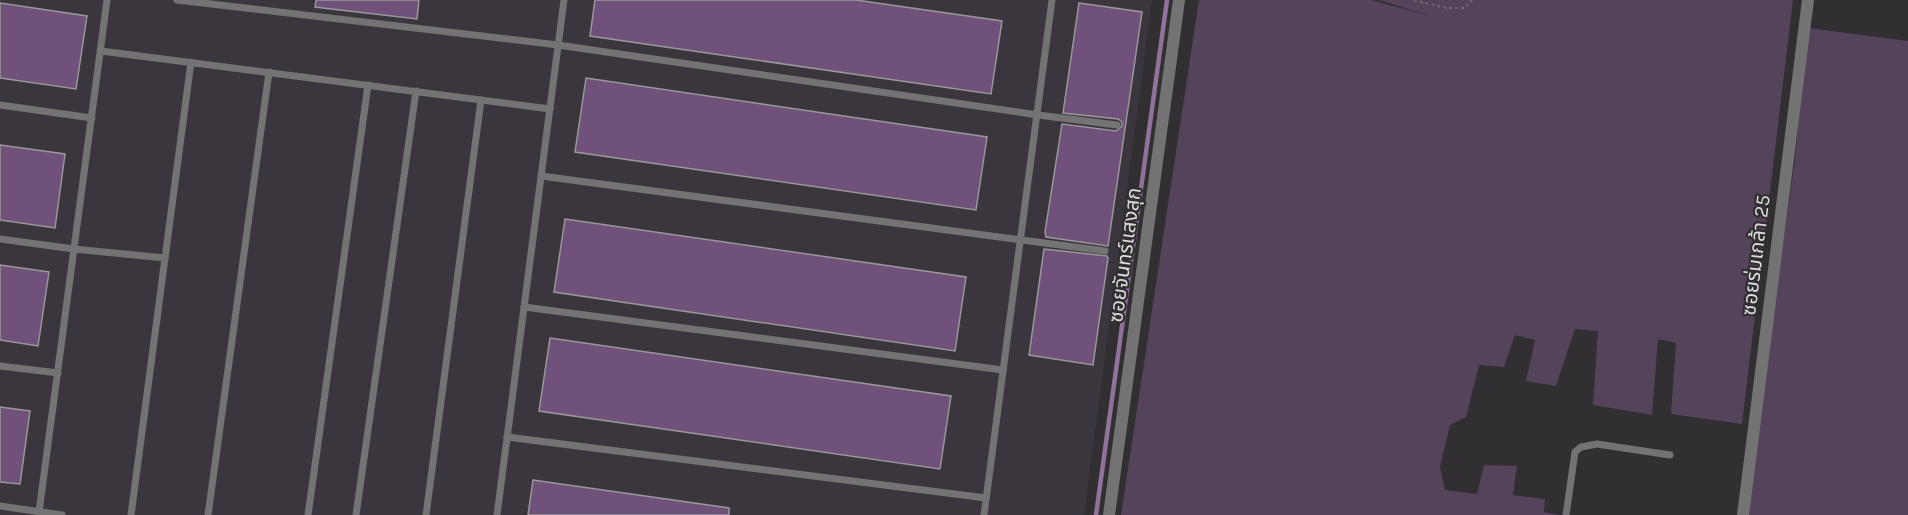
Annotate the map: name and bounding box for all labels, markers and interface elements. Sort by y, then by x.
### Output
street label: ซอยจันทร์แสงสุก [1104,186,1146,324]
street label: ซอยร่มเกล้า 25 [1737,193,1775,317]

